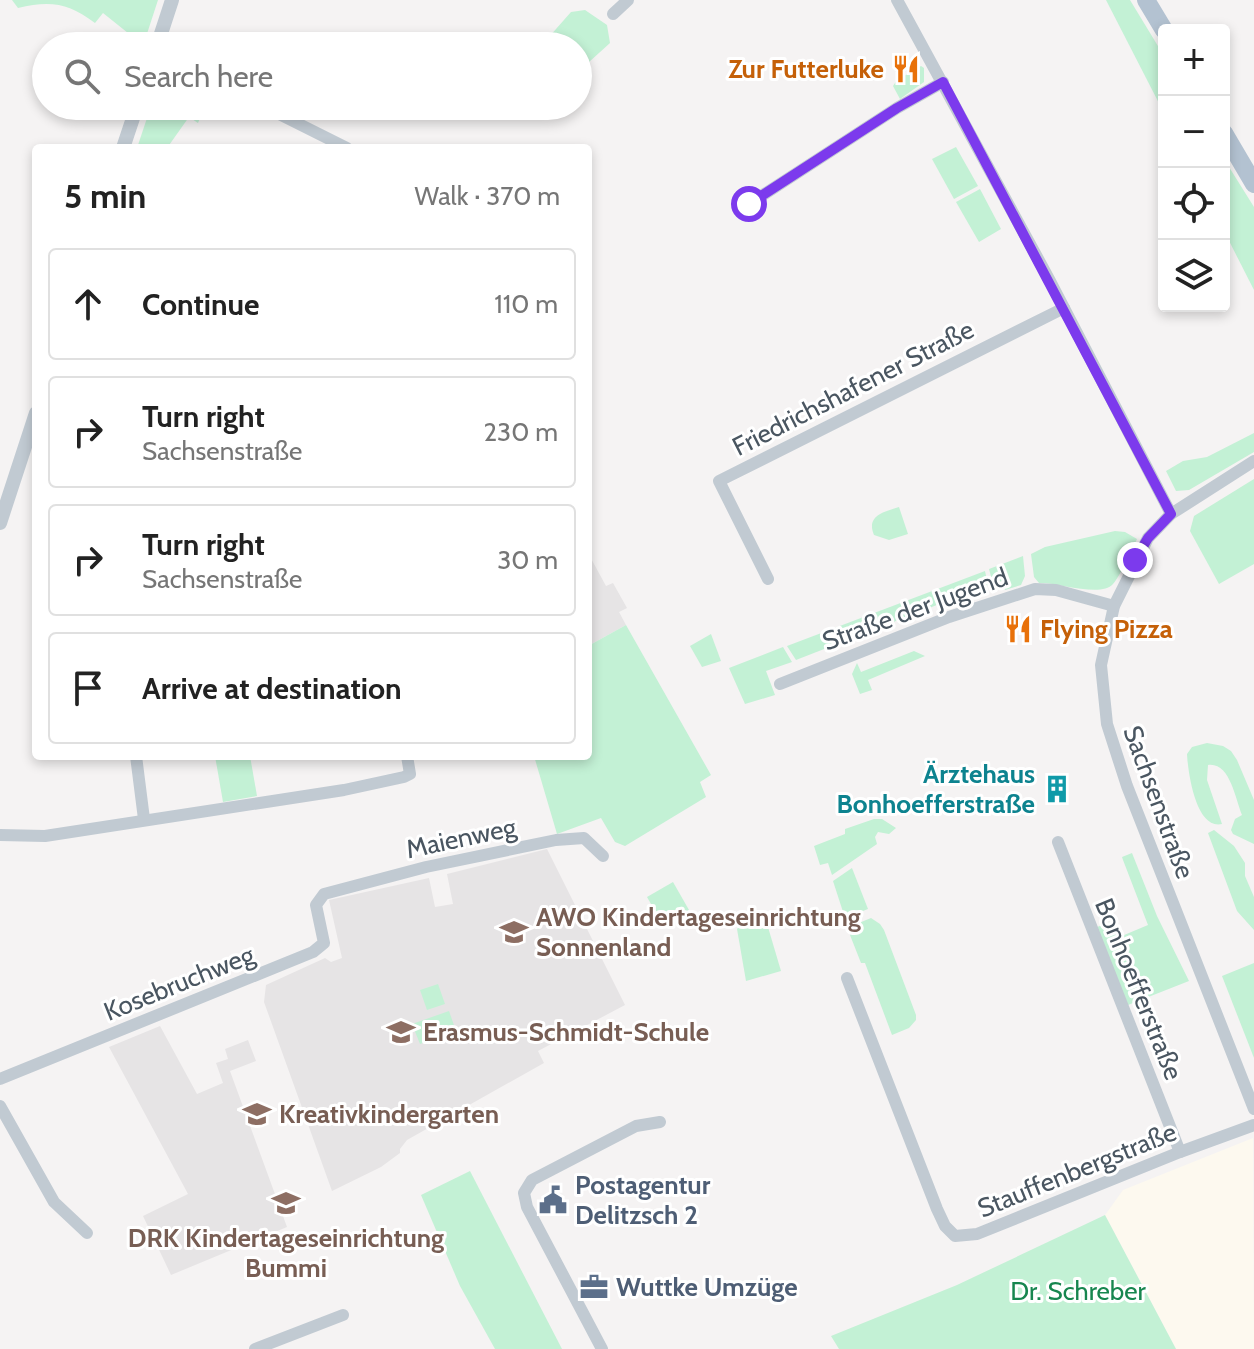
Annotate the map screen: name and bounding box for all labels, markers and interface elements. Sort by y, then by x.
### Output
map controls [1158,24,1230,312]
button: + [1158,24,1230,96]
search box [32,32,592,120]
place label: Zur Futterluke [728,53,884,85]
icon: search [60,54,104,98]
restaurant icon: Zur Futterluke [891,54,921,84]
text: Search here [124,58,273,95]
button: − [1158,96,1230,168]
button: locate [1158,168,1230,240]
text: 5 min [64,175,146,217]
text: Walk · 370 m [415,180,560,212]
route start [731,186,767,222]
button: layers [1158,240,1230,312]
icon: ahead [66,282,110,326]
text: Continue [142,286,259,323]
text: 110 m [494,288,558,320]
street label: Friedrichshafener Straße [727,313,979,463]
text: Turn right [142,398,265,435]
icon: right [66,410,110,454]
text: 230 m [484,416,558,448]
text: Sachsenstraße [142,435,302,467]
text: Turn right [142,526,265,563]
icon: right [66,538,110,582]
route end [1117,542,1153,578]
text: 30 m [497,544,558,576]
street label: Straße der Jugend [818,561,1012,657]
text: Sachsenstraße [142,563,302,595]
place label: Flying Pizza [1040,613,1173,645]
restaurant icon: Flying Pizza [1003,614,1033,644]
icon: arrive [66,666,110,710]
text: Arrive at destination [142,670,402,707]
street label: Sachsenstraße [1117,721,1201,883]
place label: Ärztehaus Bonhoefferstraße [837,758,1035,820]
building icon: Ärztehaus Bonhoefferstraße [1042,774,1072,804]
street label: Maienweg [403,811,520,865]
street label: Bonhoefferstraße [1088,894,1190,1084]
place label: AWO Kindertageseinrichtung Sonnenland [536,901,861,963]
school or university icon: AWO Kindertageseinrichtung Sonnenland [499,917,529,947]
street label: Kosebruchweg [99,938,260,1028]
place label: Erasmus-Schmidt-Schule [423,1016,709,1048]
school or university icon: Erasmus-Schmidt-Schule [386,1017,416,1047]
place label: Kreativkindergarten [279,1098,499,1130]
school or university icon: Kreativkindergarten [242,1099,272,1129]
street label: Stauffenbergstraße [973,1116,1181,1224]
place label: Postagentur Delitzsch 2 [575,1169,711,1231]
public building icon: Postagentur Delitzsch 2 [538,1185,568,1215]
school or university icon: DRK Kindertageseinrichtung Bummi [271,1188,301,1218]
place label: DRK Kindertageseinrichtung Bummi [128,1222,444,1284]
place label: Wuttke Umzüge [616,1271,798,1303]
office icon: Wuttke Umzüge [579,1272,609,1302]
park label: Dr. Schreber [1010,1275,1147,1307]

